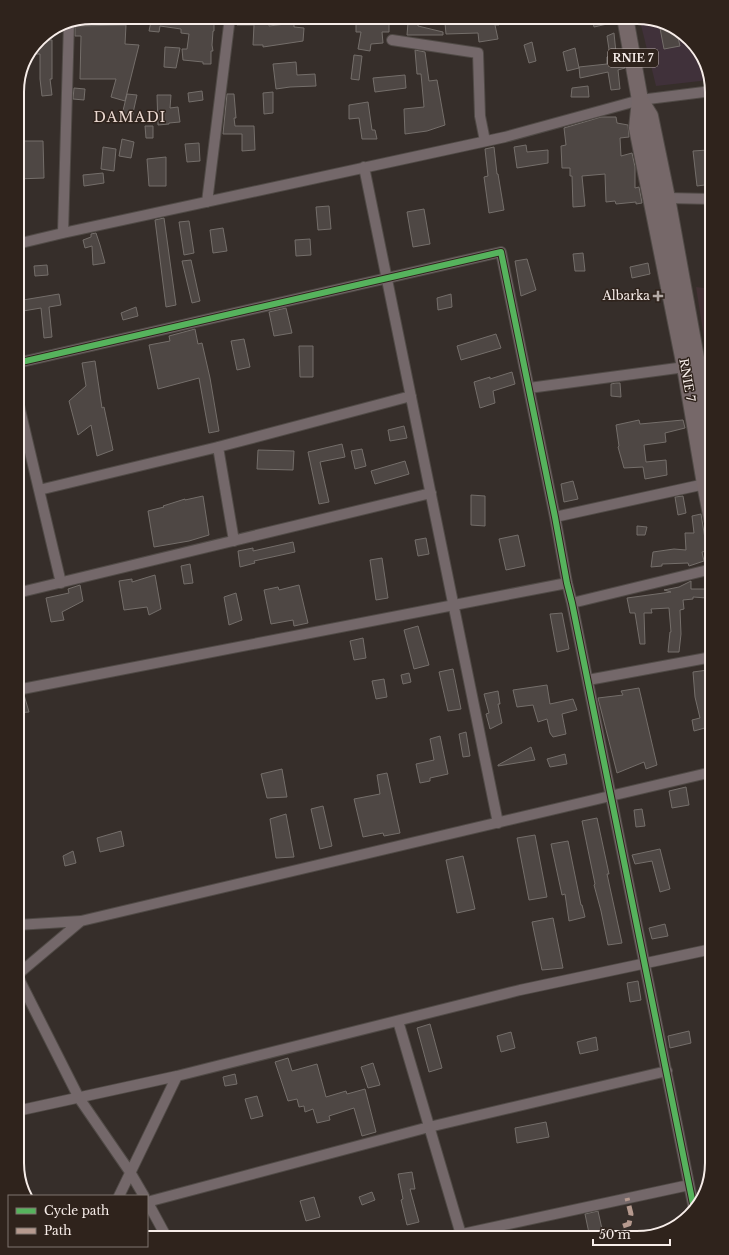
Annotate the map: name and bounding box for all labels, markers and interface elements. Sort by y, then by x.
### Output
road number: RNIE 7 [608,49,658,67]
district label: DAMADI [94,108,166,126]
place label: Albarka [602,288,650,303]
marker: Albarka [653,291,663,301]
street label: RNIE 7 [676,357,699,404]
legend [8,1195,148,1247]
text: Cycle path [44,1203,109,1218]
scale bar [593,1221,670,1247]
text: Path [44,1223,72,1238]
text: 50 m [599,1227,631,1242]

